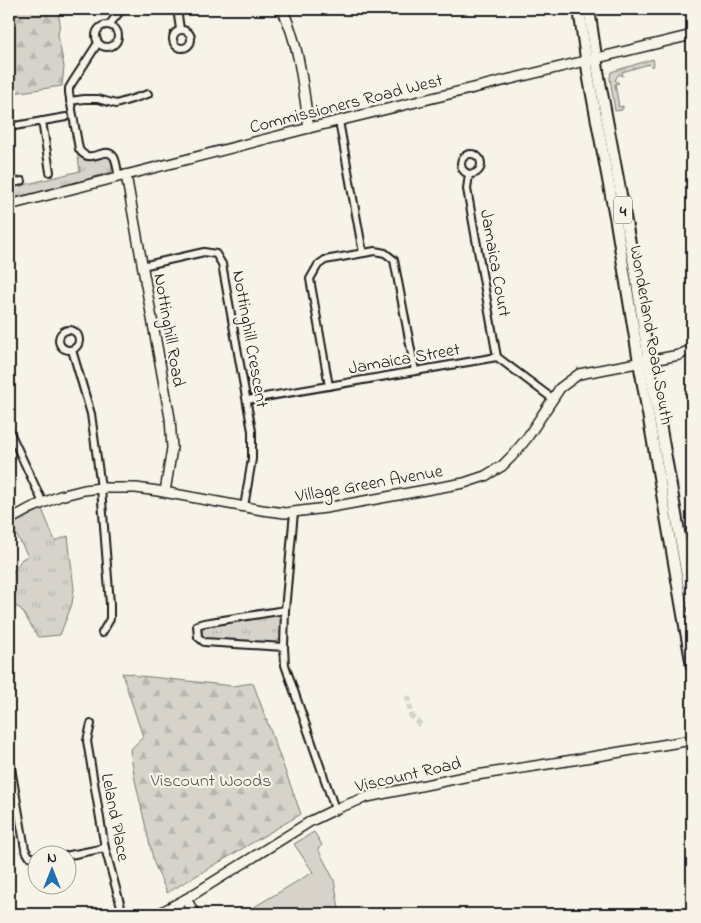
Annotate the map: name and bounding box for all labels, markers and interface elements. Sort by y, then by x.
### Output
street label: Commissioners Road West [247,68,446,142]
road number: 4 [614,196,632,224]
street label: Jamaica Court [472,208,516,319]
street label: Wonderland Road South [621,244,679,427]
street label: Nottinghill Crescent [223,269,274,410]
street label: Nottinghill Road [144,272,191,389]
street label: Jamaica Street [346,337,462,383]
street label: Village Green Avenue [293,459,446,512]
street label: Viscount Road [352,751,464,801]
park label: Viscount Woods [150,769,271,795]
street label: Leland Place [93,771,135,865]
north arrow [28,846,78,896]
text: N [47,848,57,869]

